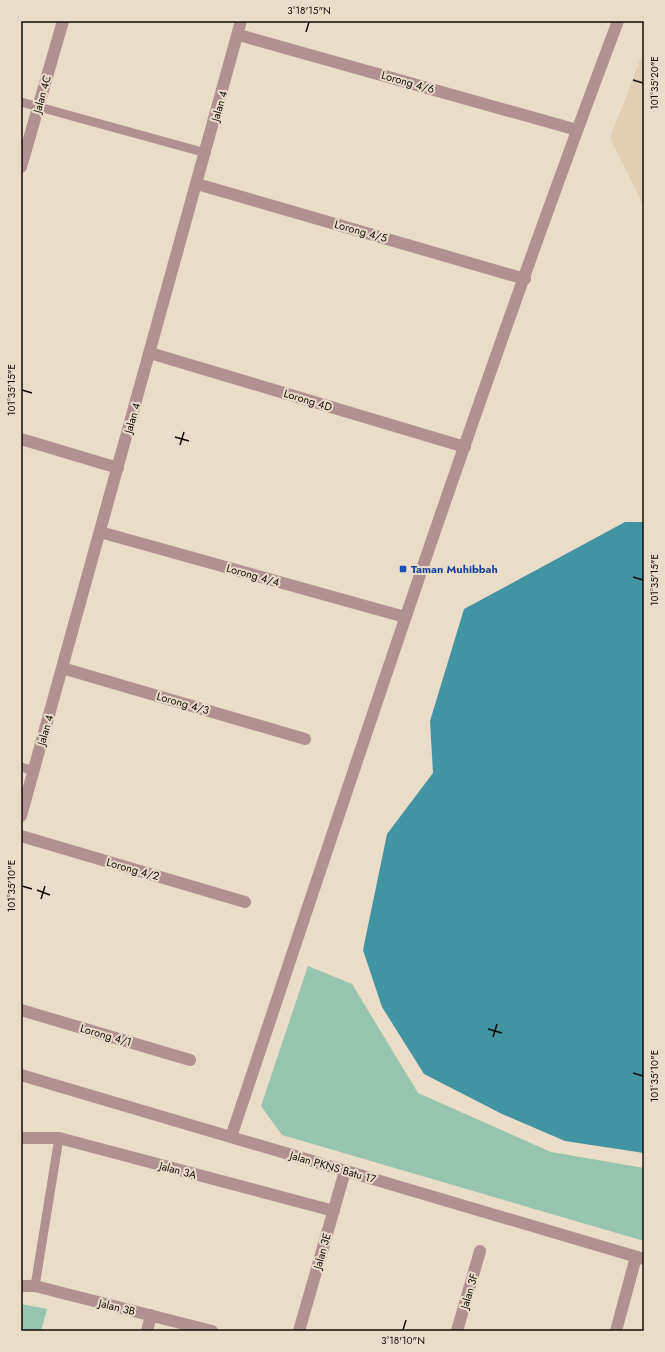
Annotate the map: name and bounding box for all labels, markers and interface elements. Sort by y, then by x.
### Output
text: 3°18'15"N [287,3,331,18]
text: 101°35'20"E [647,56,662,110]
street label: Lorong 4/6 [380,67,436,97]
street label: Jalan 4C [28,73,55,117]
street label: Jalan 4 [206,88,231,125]
street label: Lorong 4/5 [333,216,389,246]
text: 101°35'15"E [4,364,19,416]
street label: Lorong 4D [282,385,335,415]
street label: Jalan 4 [119,400,144,437]
text: 101°35'15"E [647,554,662,606]
street label: Lorong 4/4 [225,560,282,590]
place label: Taman Muhibbah [411,561,498,577]
marker: Taman Muhibbah [398,564,408,574]
street label: Lorong 4/3 [155,688,211,718]
street label: Jalan 4 [32,712,57,749]
street label: Lorong 4/2 [105,854,161,884]
text: 101°35'10"E [4,860,19,912]
street label: Lorong 4/1 [78,1020,134,1050]
text: 101°35'10"E [647,1050,662,1102]
street label: Jalan PKNS Batu 17 [286,1147,378,1187]
street label: Jalan 3A [156,1157,199,1183]
street label: Jalan 3E [309,1231,335,1273]
street label: Jalan 3F [456,1271,482,1313]
street label: Jalan 3B [95,1294,137,1319]
text: 3°18'10"N [381,1333,425,1348]

